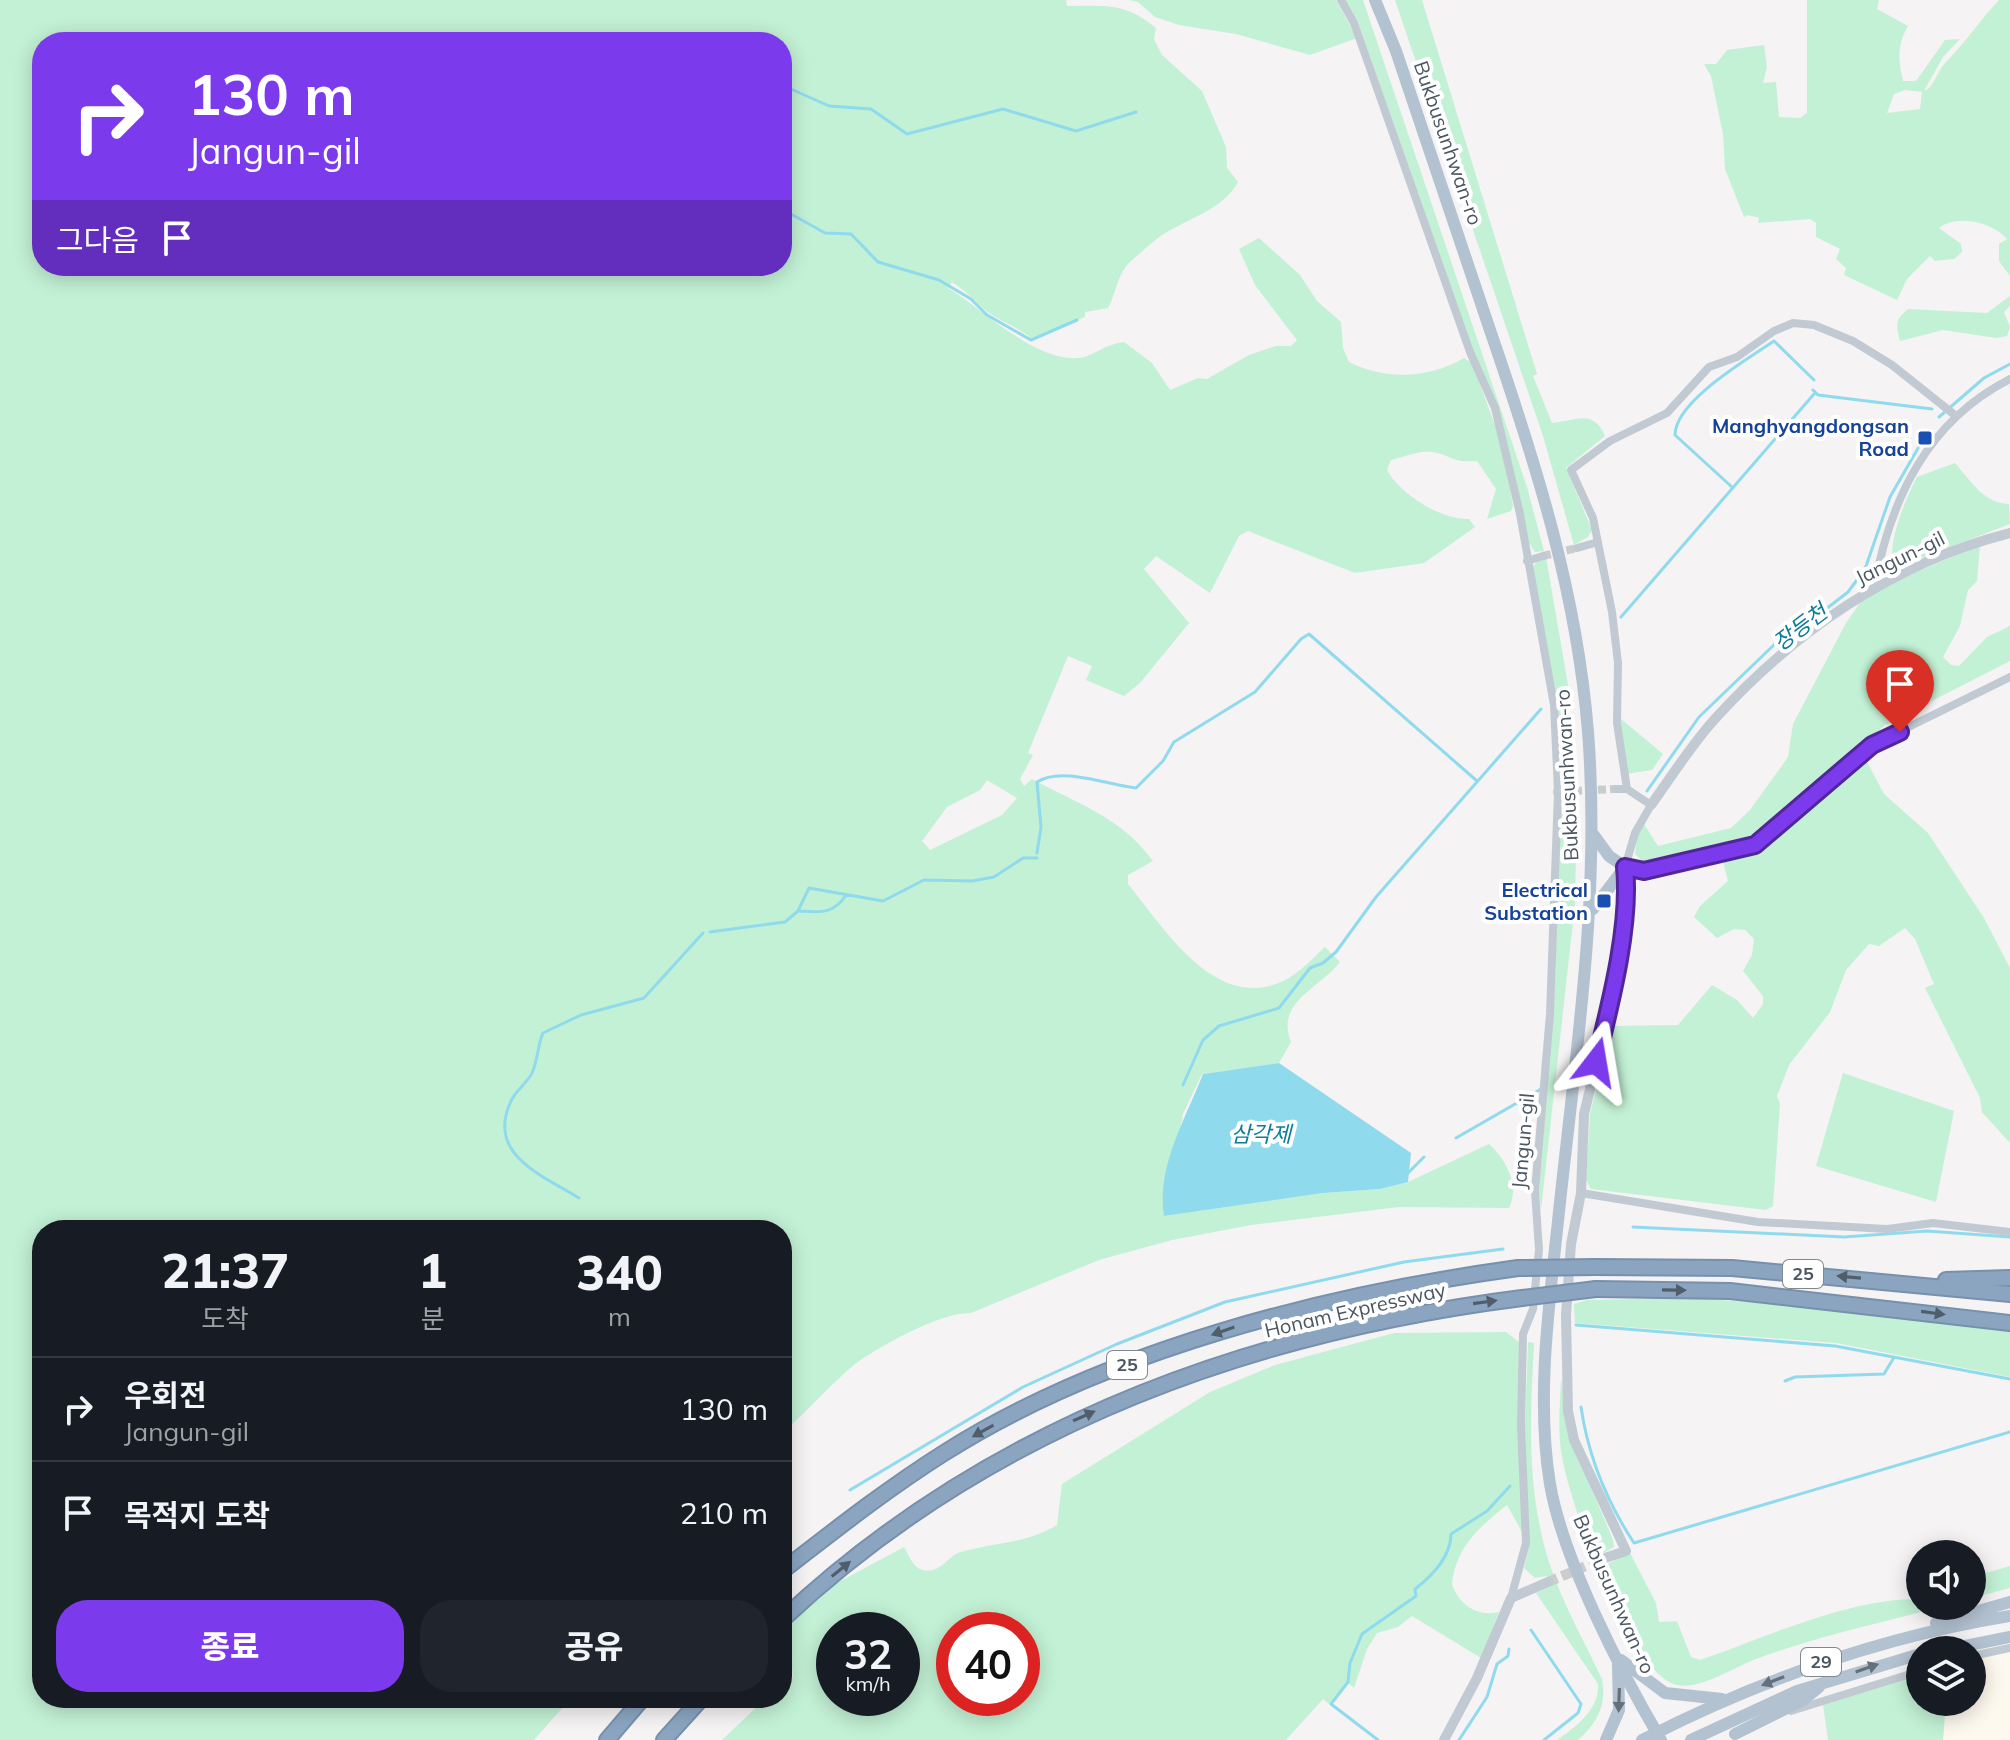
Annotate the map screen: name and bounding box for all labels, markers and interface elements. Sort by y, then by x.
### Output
street label: Bukbusunhwan-ro [1409,58,1488,228]
text: 130 m [188,59,355,129]
icon: right [56,64,160,168]
text: Jangun-gil [188,128,361,173]
icon: arrive [155,216,199,260]
text: 그다음 [56,221,139,259]
place label: Manghyangdongsan Road [1712,413,1909,461]
marker: Manghyangdongsan Road [1916,429,1934,447]
street label: Jangun-gil [1851,525,1948,590]
water label: 장등천 [1767,596,1835,656]
pin [1866,650,1934,732]
icon: arrive [1878,662,1922,706]
street label: Bukbusunhwan-ro [1550,689,1583,861]
place label: Electrical Substation [1484,877,1588,925]
marker: Electrical Substation [1595,892,1613,910]
position arrow [1554,1020,1638,1104]
street label: Jangun-gil [1506,1092,1539,1190]
water label: 삼각제 [1231,1120,1294,1148]
text: 21:37 [161,1240,289,1300]
text: 1 [418,1240,447,1300]
text: 340 [576,1242,663,1302]
road number: 25 [1783,1260,1823,1288]
one-way arrow [1836,1271,1861,1284]
street label: Honam Expressway [1262,1276,1448,1343]
one-way arrow [1662,1284,1687,1296]
one-way arrow [1473,1296,1498,1309]
text: m [608,1300,631,1333]
text: 도착 [201,1302,249,1335]
text: 분 [421,1302,445,1335]
one-way arrow [1921,1307,1946,1320]
one-way arrow [1211,1325,1235,1338]
road number: 25 [1107,1351,1147,1379]
text: 우회전 [124,1376,207,1414]
icon: right [56,1387,100,1431]
text: 130 m [680,1390,768,1428]
one-way arrow [1072,1410,1096,1423]
text: Jangun-gil [124,1415,249,1448]
one-way arrow [972,1424,995,1438]
icon: arrive [56,1491,100,1535]
text: 210 m [680,1494,768,1532]
text: 목적지 도착 [124,1496,270,1534]
street label: Bukbusunhwan-ro [1568,1510,1661,1677]
map controls [1906,1540,1986,1716]
button: sound [1906,1540,1986,1620]
one-way arrow [831,1561,851,1578]
button: 종료 [56,1600,404,1692]
button: 공유 [420,1600,768,1692]
speed limit sign: 40 [936,1612,1040,1716]
text: 32 [844,1629,892,1679]
button: layers [1906,1636,1986,1716]
road number: 29 [1801,1648,1841,1676]
one-way arrow [1855,1662,1879,1674]
text: km/h [845,1671,891,1696]
one-way arrow [1761,1675,1785,1688]
one-way arrow [1612,1688,1625,1713]

